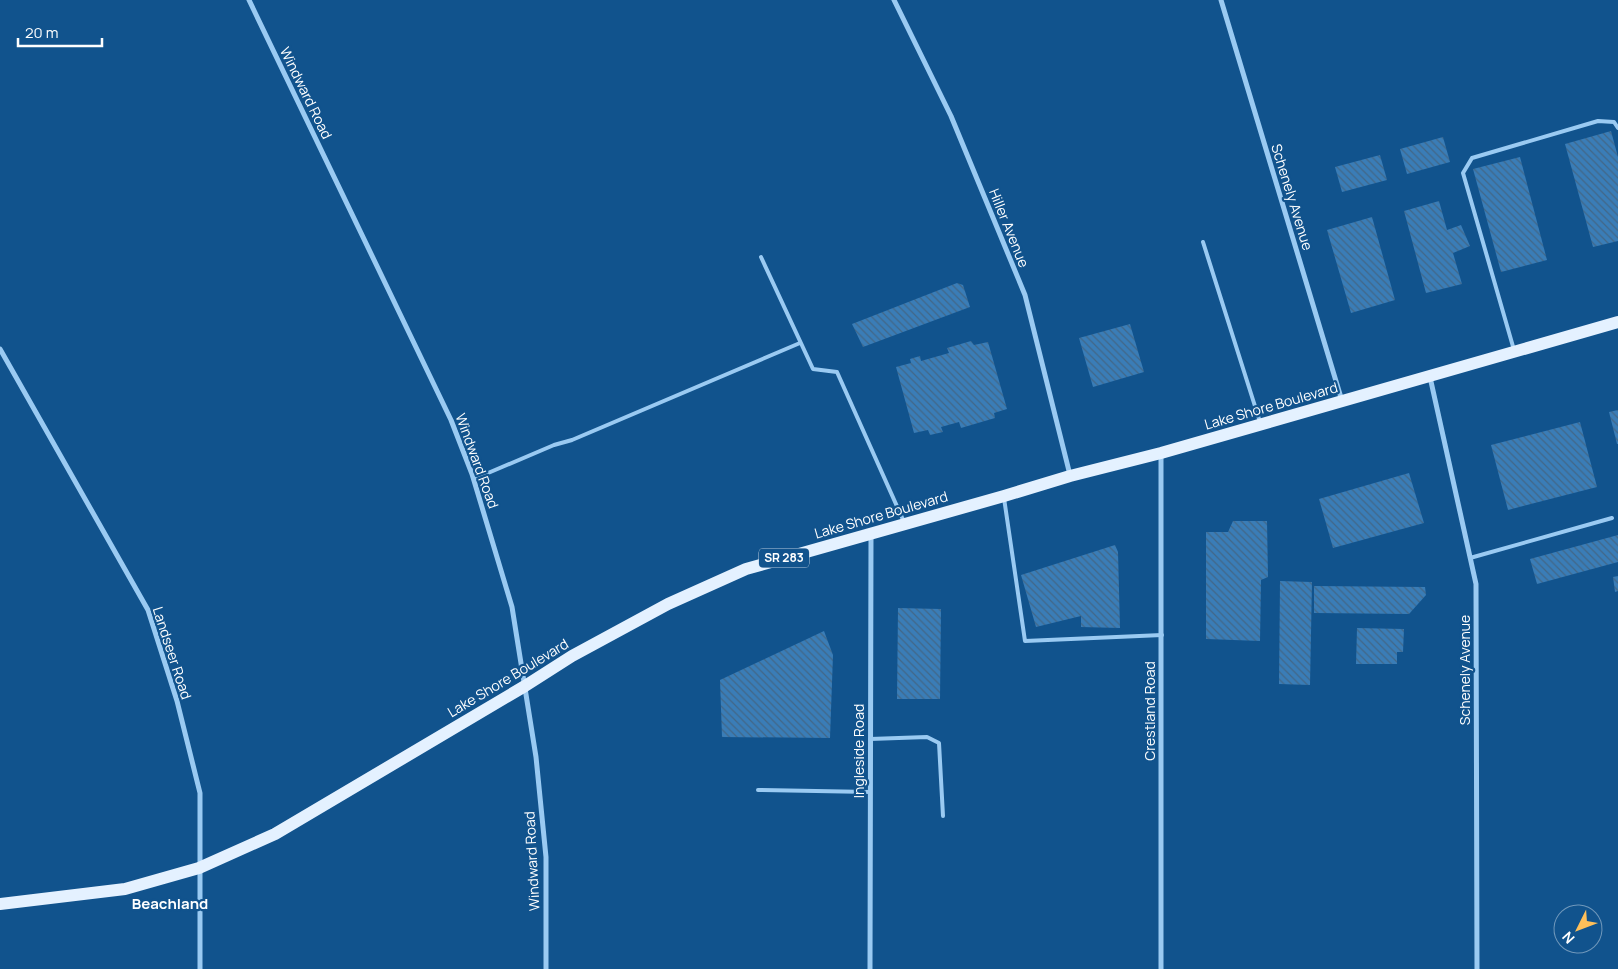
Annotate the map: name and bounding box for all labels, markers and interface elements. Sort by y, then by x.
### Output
scale bar [18,15,101,47]
text: 20 m [25,22,58,43]
street label: Windward Road [276,44,337,142]
street label: Schenely Avenue [1267,141,1318,252]
street label: Hiller Avenue [985,186,1034,270]
street label: Lake Shore Boulevard [1202,377,1340,434]
street label: Windward Road [451,411,503,511]
street label: Lake Shore Boulevard [812,486,950,543]
road number: SR 283 [759,548,809,568]
street label: Landseer Road [149,604,196,702]
street label: Schenely Avenue [1455,615,1474,725]
street label: Lake Shore Boulevard [444,634,572,721]
street label: Crestland Road [1140,661,1159,761]
street label: Ingleside Road [849,704,868,798]
street label: Windward Road [519,811,544,911]
district label: Beachland [132,893,208,914]
north arrow [1553,904,1603,954]
text: N [1558,928,1578,948]

